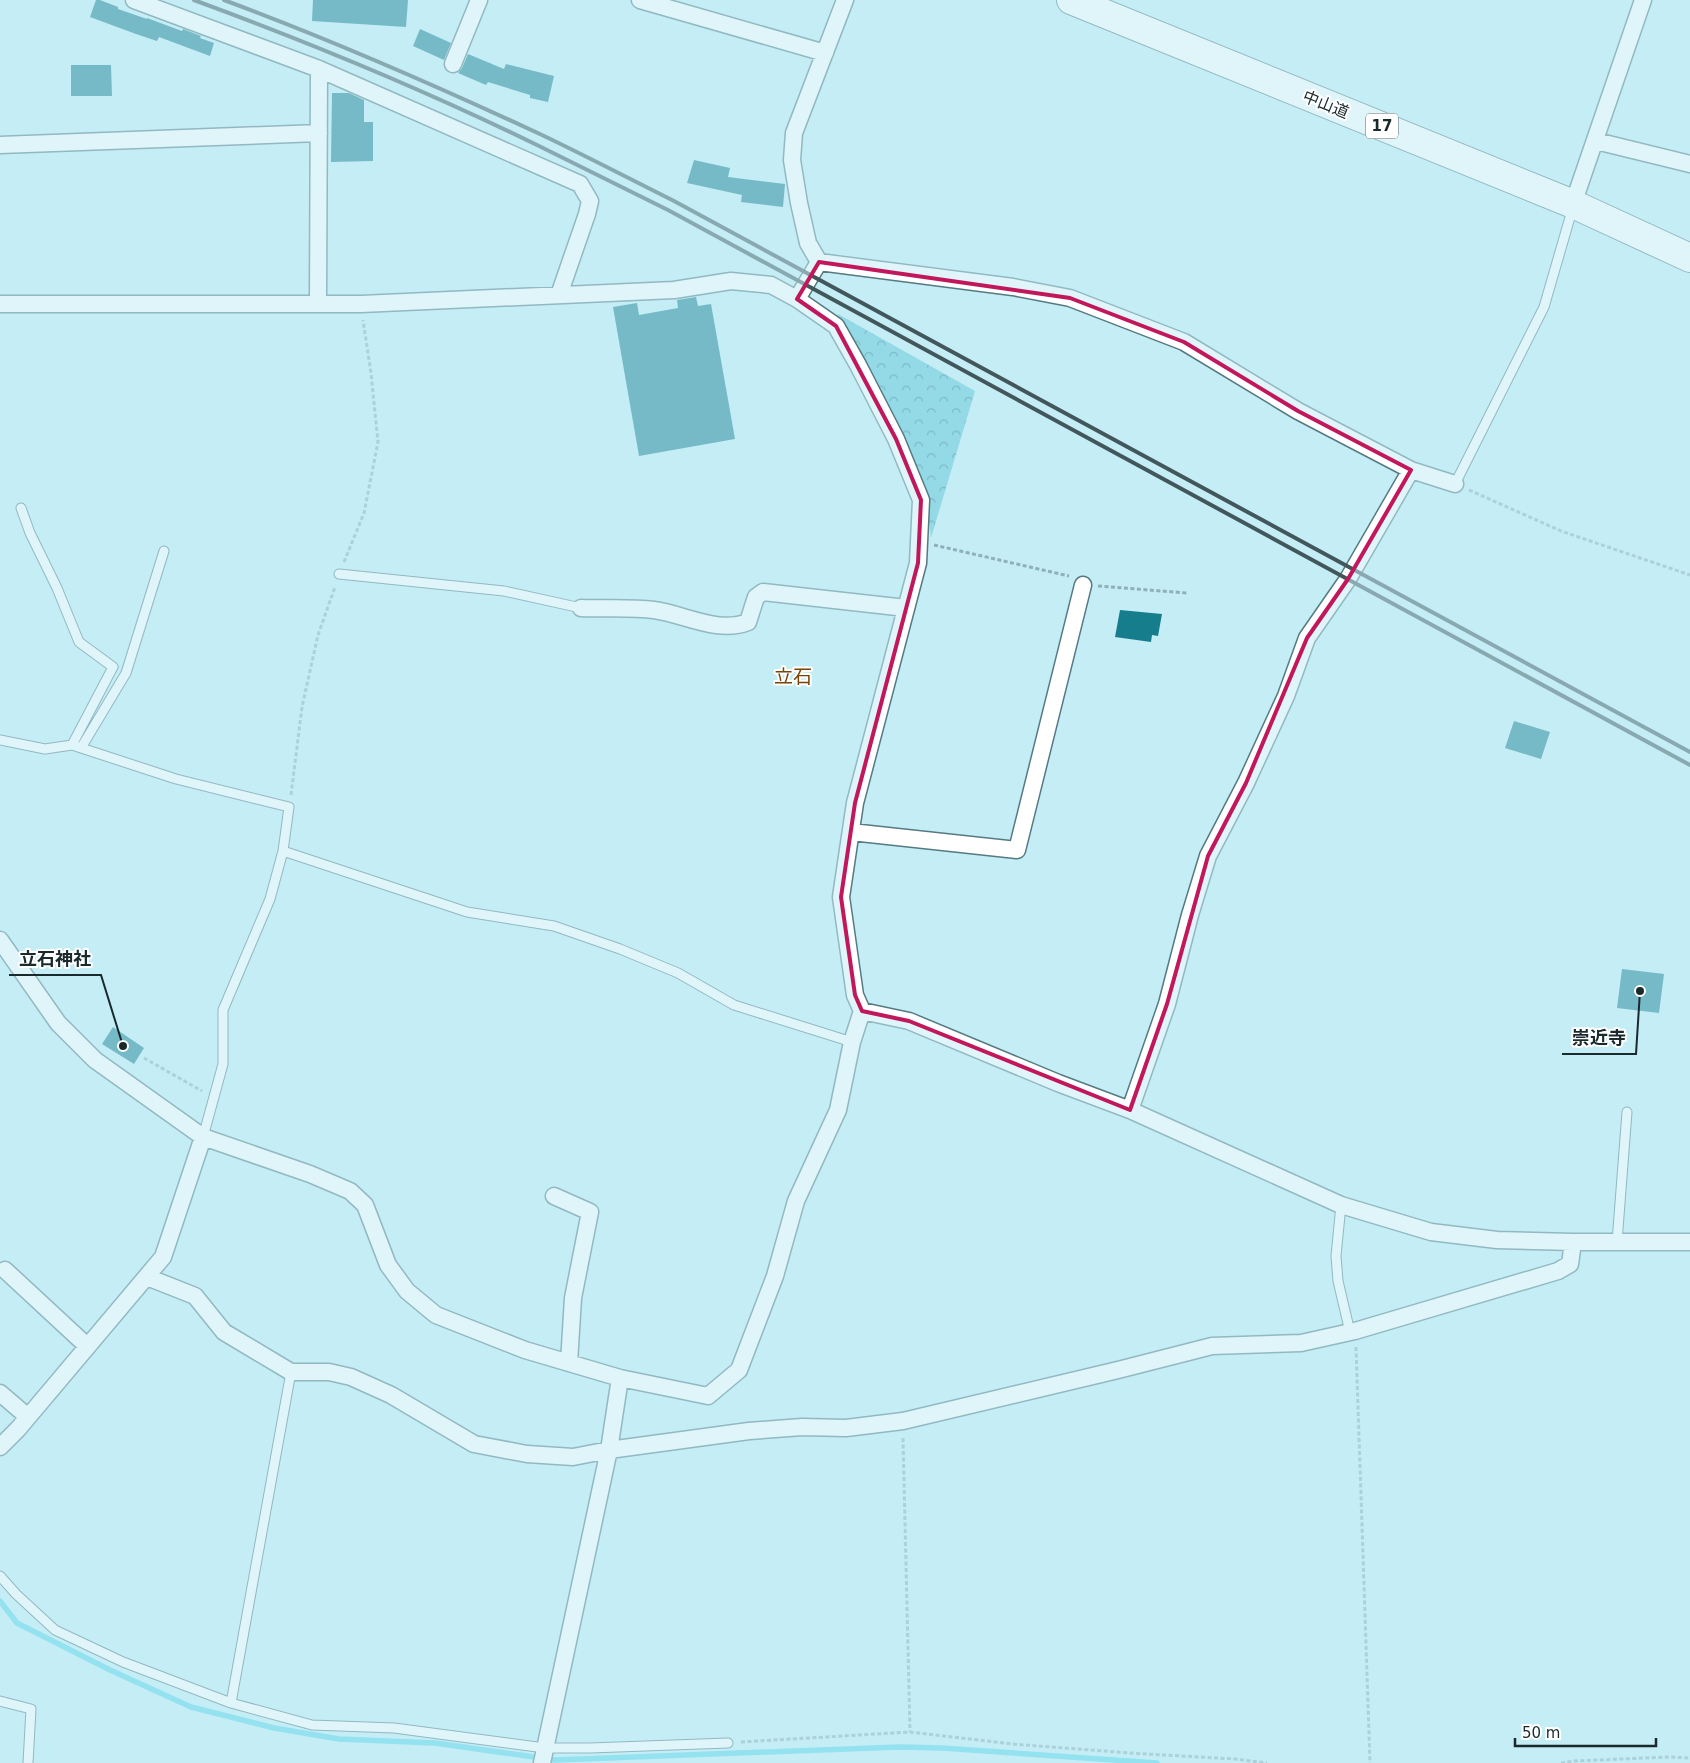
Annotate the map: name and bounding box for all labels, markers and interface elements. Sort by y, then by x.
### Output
street label: 中山道 [1300,87,1352,122]
road number: 17 [1366,114,1398,138]
district label: 立石 [774,665,812,687]
callout: 立石神社 [9,942,101,975]
text: 立石神社 [19,948,91,969]
callout: 崇近寺 [1562,1021,1636,1054]
text: 崇近寺 [1572,1027,1626,1048]
scale bar [1515,1716,1656,1748]
text: 50 m [1522,1724,1560,1742]

